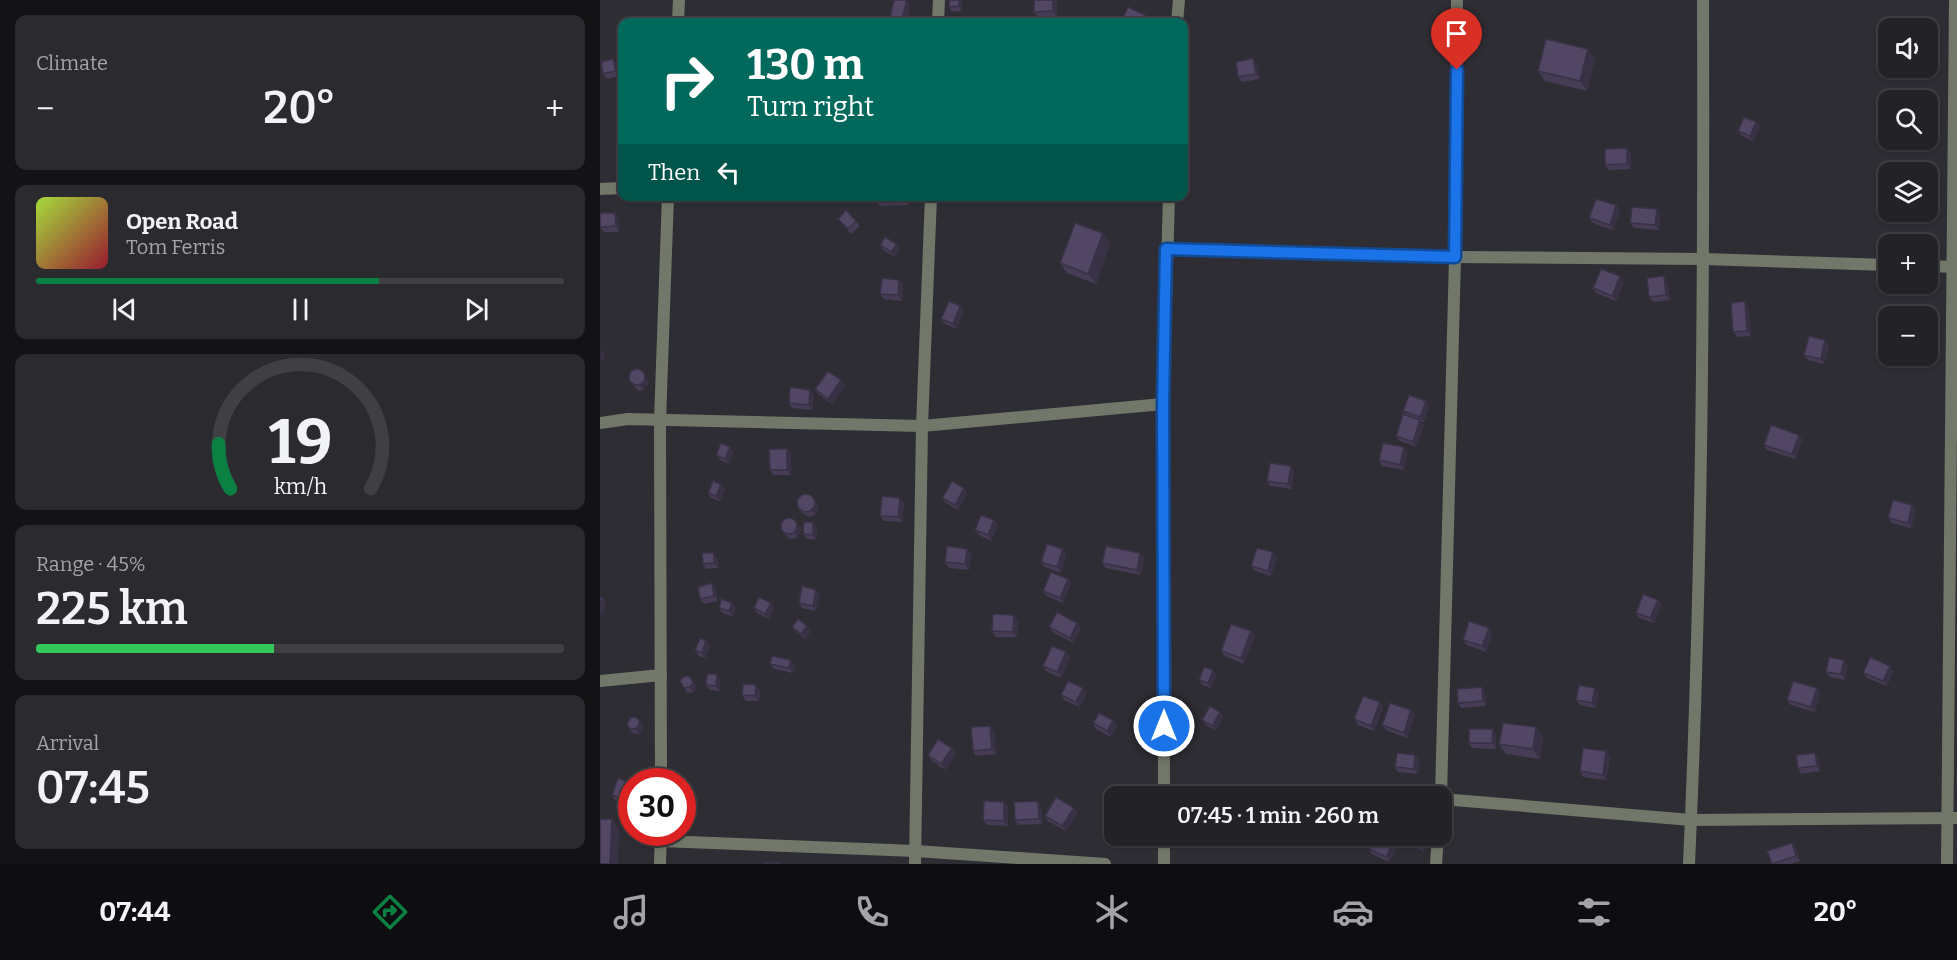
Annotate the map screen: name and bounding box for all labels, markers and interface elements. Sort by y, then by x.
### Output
pin [1431,8,1482,70]
icon: arrive [1440,17,1473,50]
map controls [1878,18,1938,366]
button: sound [1878,18,1938,78]
text: 130 m [747,40,864,90]
icon: right [648,42,726,120]
text: Climate [36,51,108,75]
text: 20° [263,81,336,135]
text: − [36,89,54,129]
text: + [545,89,564,129]
button: search [1878,90,1938,150]
text: Turn right [747,91,874,123]
icon: left [712,156,745,189]
text: Then [648,159,700,186]
button: layers [1878,162,1938,222]
text: Open Road [126,208,238,235]
button: + [1878,234,1938,294]
text: Tom Ferris [126,235,225,259]
icon: previous [108,293,141,326]
icon: pause [284,293,317,326]
icon: next [460,293,493,326]
button: − [1878,306,1938,366]
text: 19 [268,405,332,480]
text: km/h [273,474,327,500]
text: Range · 45% [36,552,146,576]
text: 225 km [36,582,188,636]
position arrow [1132,694,1196,758]
text: Arrival [36,731,99,755]
text: 07:45 [36,761,150,815]
speed limit sign: 30 [618,768,696,846]
text: 07:45 · 1 min · 260 m [1177,802,1379,829]
icon: directions [369,891,411,933]
icon: music [610,891,652,933]
icon: phone [851,891,893,933]
icon: climate [1091,891,1133,933]
icon: car [1332,891,1374,933]
icon: filters [1573,891,1615,933]
text: 07:44 [99,896,170,928]
text: 20° [1814,896,1858,928]

